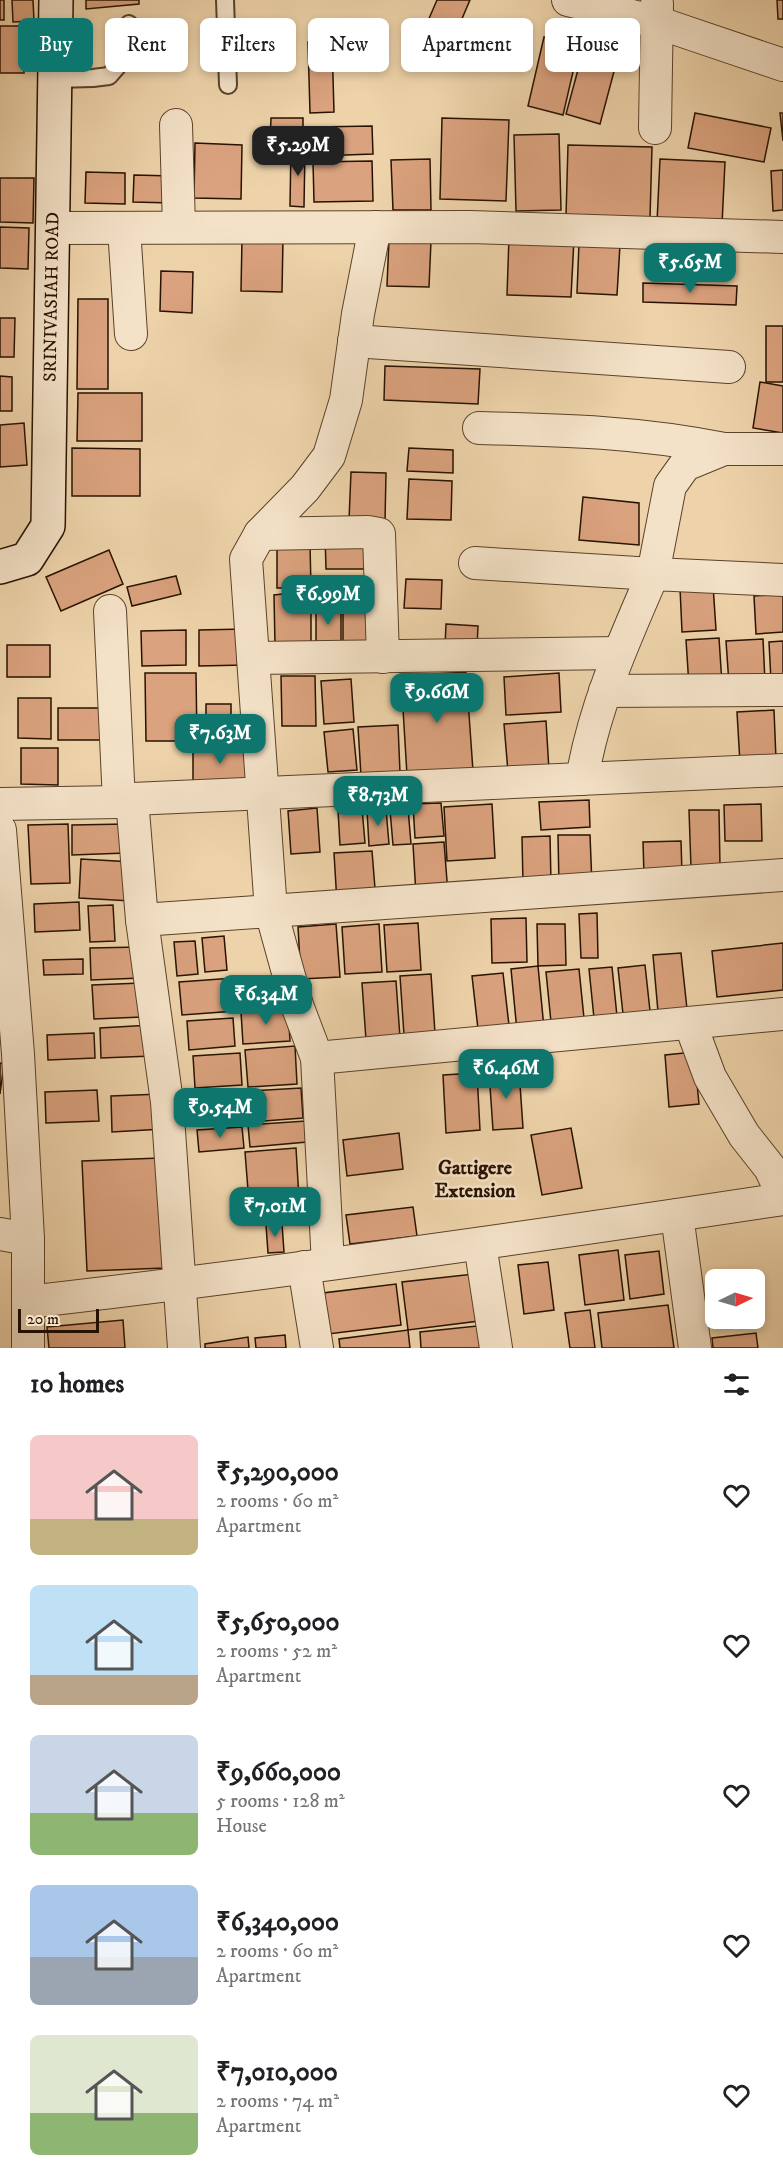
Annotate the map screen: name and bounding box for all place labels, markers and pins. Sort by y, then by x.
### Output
pin: ₹5.29M [249,126,347,177]
pin: ₹5.65M [641,243,739,294]
pin: ₹6.99M [279,575,377,626]
pin: ₹9.66M [388,673,486,724]
pin: ₹7.63M [171,714,269,765]
pin: ₹8.73M [329,776,427,827]
pin: ₹6.34M [217,975,315,1026]
pin: ₹6.46M [457,1049,555,1100]
pin: ₹9.54M [171,1088,269,1139]
pin: ₹7.01M [226,1187,324,1238]

